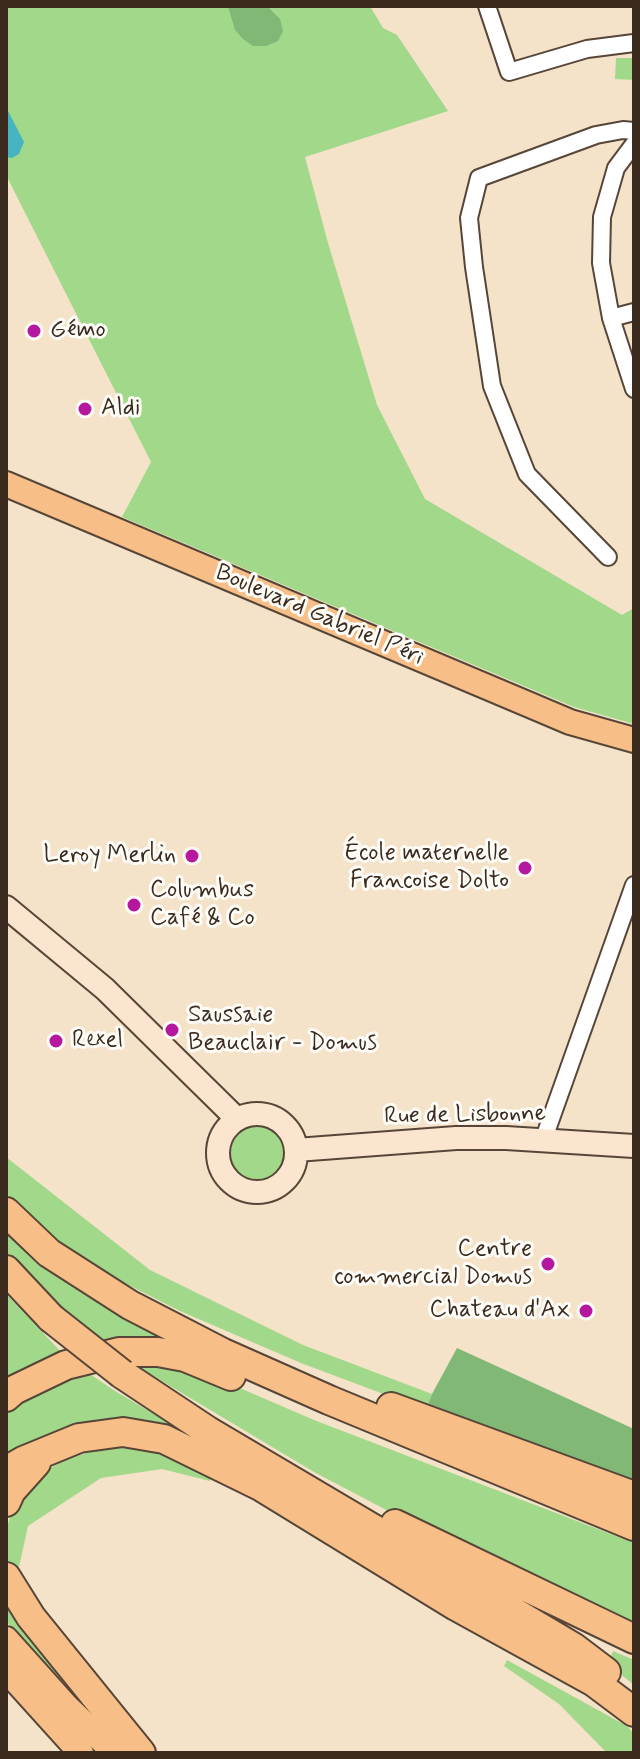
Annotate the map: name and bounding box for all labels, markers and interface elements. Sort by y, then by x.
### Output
place label: Gémo [50,317,106,345]
marker: Gémo [25,322,43,340]
place label: Aldi [101,395,140,423]
marker: Aldi [76,400,94,418]
street label: Boulevard Gabriel Péri [211,559,427,673]
place label: École maternelle Francoise Dolto [345,840,509,896]
place label: Leroy Merlin [44,842,176,870]
marker: Leroy Merlin [183,847,201,865]
marker: École maternelle Francoise Dolto [516,859,534,877]
place label: Columbus Café & Co [150,877,255,933]
marker: Columbus Café & Co [125,896,143,914]
place label: Saussaie Beauclair - Domus [188,1002,377,1058]
marker: Saussaie Beauclair - Domus [163,1021,181,1039]
place label: Rexel [72,1027,123,1055]
marker: Rexel [47,1032,65,1050]
street label: Rue de Lisbonne [384,1100,546,1132]
place label: Centre commercial Domus [334,1236,532,1292]
marker: Centre commercial Domus [539,1255,557,1273]
place label: Chateau d'Ax [430,1297,570,1325]
marker: Chateau d'Ax [577,1302,595,1320]

